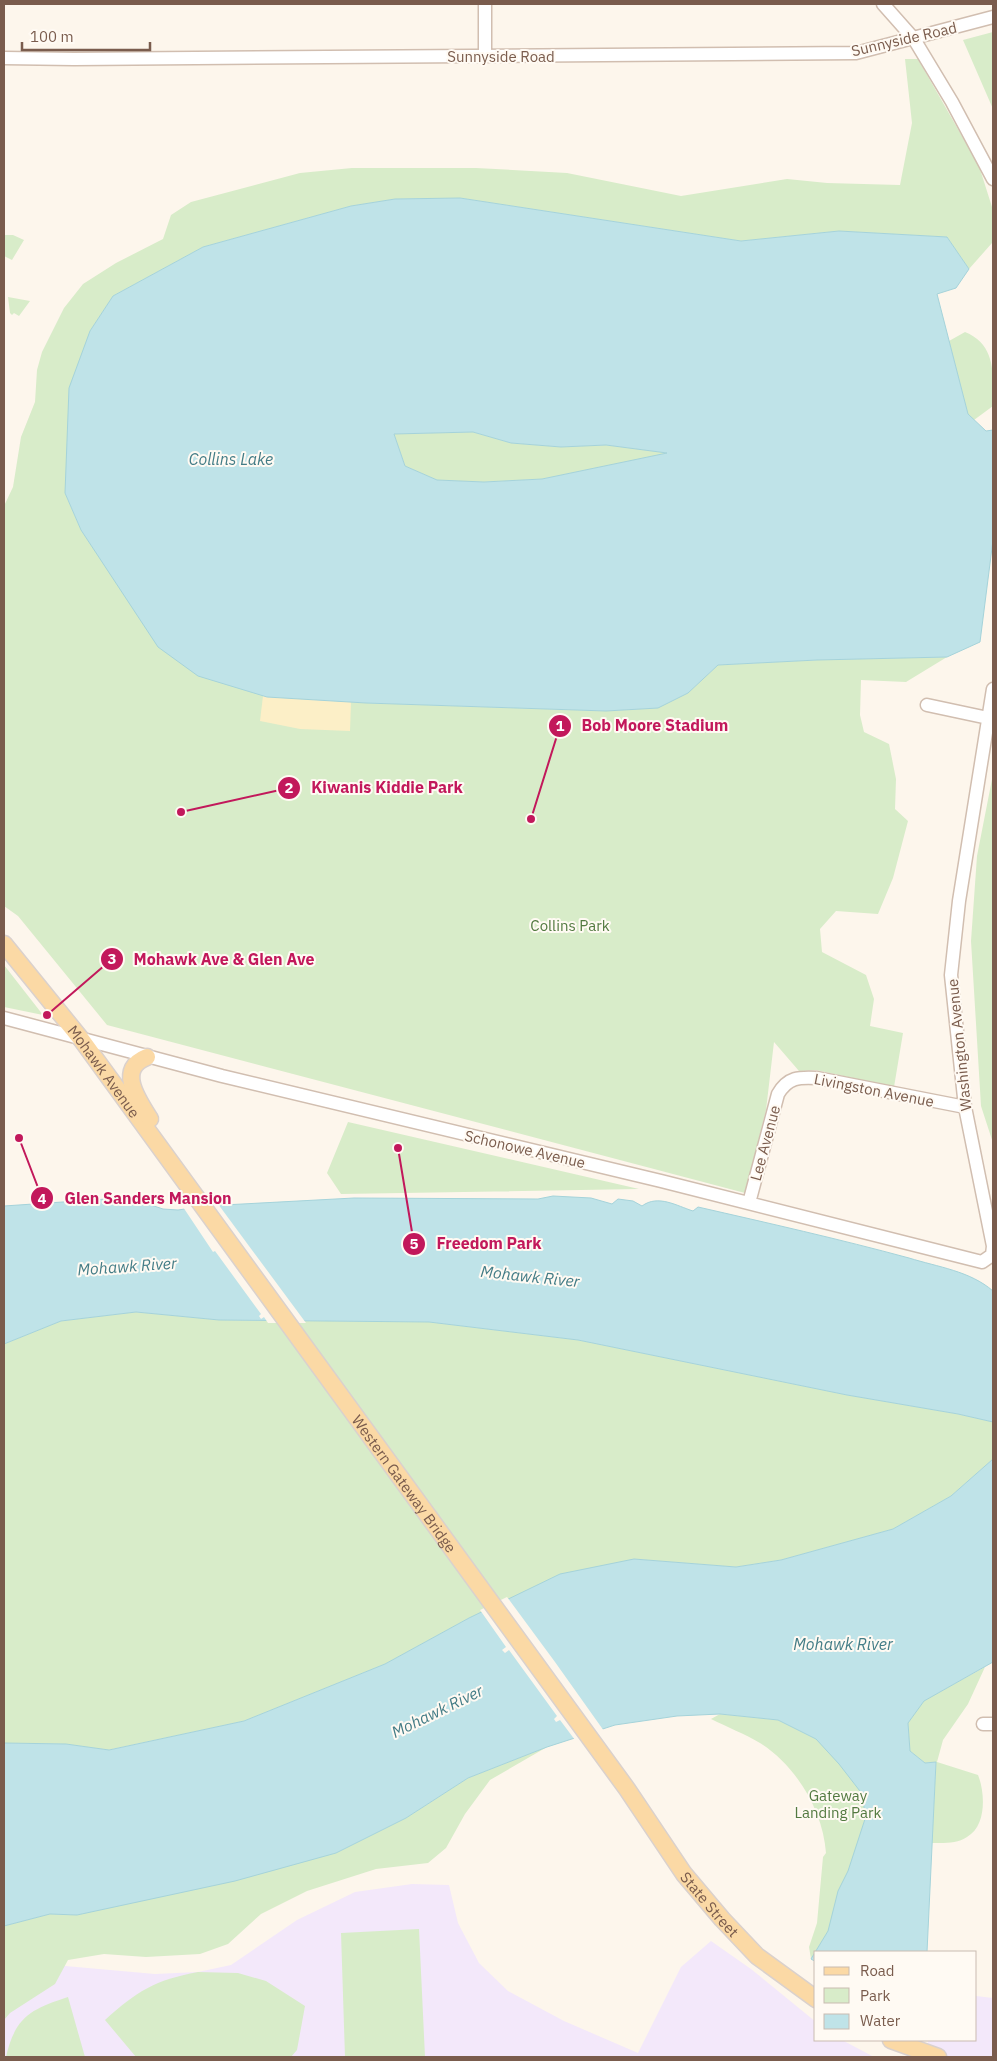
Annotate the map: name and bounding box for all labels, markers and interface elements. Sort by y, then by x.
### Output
street label: Sunnyside Road [849,18,959,60]
scale bar [22,20,150,52]
text: 100 m [30,27,74,46]
street label: Sunnyside Road [447,47,555,66]
water label: Collins Lake [189,449,273,469]
callout: Bob Moore Stadium [547,710,739,741]
text: Bob Moore Stadium [582,715,728,735]
text: 1 [555,716,565,735]
callout: Kiwanis Kiddie Park [276,772,473,803]
text: Kiwanis Kiddie Park [311,777,464,797]
text: 2 [284,778,294,797]
park label: Collins Park [530,916,610,935]
callout: Mohawk Ave & Glen Ave [99,943,325,974]
text: 3 [107,949,117,968]
text: Mohawk Ave & Glen Ave [134,949,314,969]
street label: Washington Avenue [943,978,975,1112]
street label: Mohawk Avenue [64,1021,144,1121]
street label: Livingston Avenue [812,1069,936,1111]
street label: Lee Avenue [746,1103,784,1183]
street label: Schonowe Avenue [463,1126,587,1172]
callout: Glen Sanders Mansion [29,1183,241,1214]
text: Glen Sanders Mansion [64,1188,232,1208]
text: 4 [37,1189,47,1208]
callout: Freedom Park [401,1228,551,1259]
text: Freedom Park [436,1233,542,1253]
text: 5 [409,1234,419,1253]
water label: Mohawk River [77,1252,178,1279]
water label: Mohawk River [480,1261,582,1291]
street label: Western Gateway Bridge [348,1411,461,1556]
water label: Mohawk River [793,1634,894,1654]
water label: Mohawk River [388,1680,487,1742]
park label: Gateway Landing Park [795,1786,882,1822]
street label: State Street [676,1868,743,1941]
legend [814,1951,977,2041]
text: Road [860,1961,895,1980]
text: Park [860,1986,890,2005]
text: Water [860,2011,901,2030]

